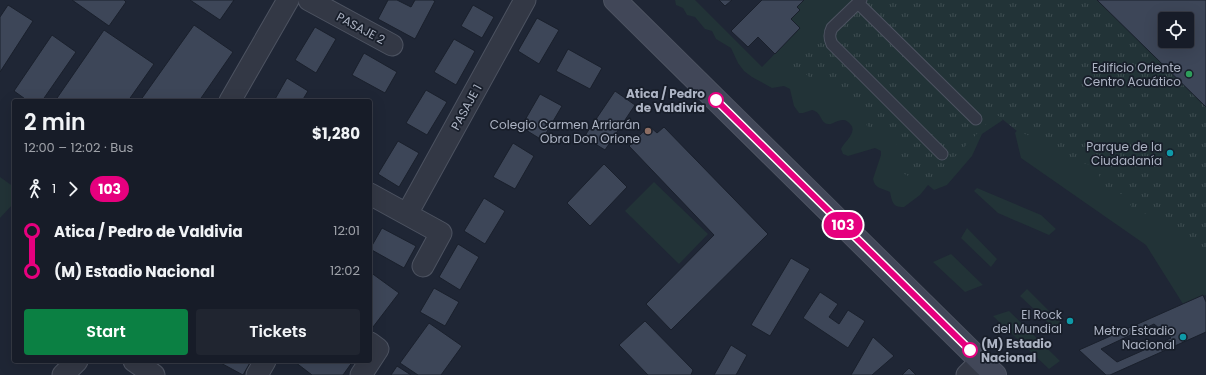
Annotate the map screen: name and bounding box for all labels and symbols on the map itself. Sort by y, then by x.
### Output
street label: PASAJE 2 [334,8,388,48]
place label: Edificio Oriente Centro Acuático [1083,59,1181,90]
marker: Edificio Oriente Centro Acuático [1184,69,1194,79]
street label: PASAJE 1 [447,81,485,133]
place label: Atica / Pedro de Valdivia [626,85,705,116]
marker: Atica / Pedro de Valdivia [708,92,724,108]
place label: Colegio Carmen Arriarán Obra Don Orione [490,116,640,147]
marker: Colegio Carmen Arriarán Obra Don Orione [643,126,653,136]
place label: Parque de la Ciudadanía [1086,138,1162,169]
marker: Parque de la Ciudadanía [1165,148,1175,158]
line badge: 103 [820,212,866,238]
place label: El Rock del Mundial [992,306,1063,337]
marker: El Rock del Mundial [1065,316,1075,326]
place label: Metro Estadio Nacional [1094,322,1175,353]
marker: Metro Estadio Nacional [1178,332,1188,342]
place label: (M) Estadio Nacional [981,335,1052,366]
marker: (M) Estadio Nacional [962,342,978,358]

